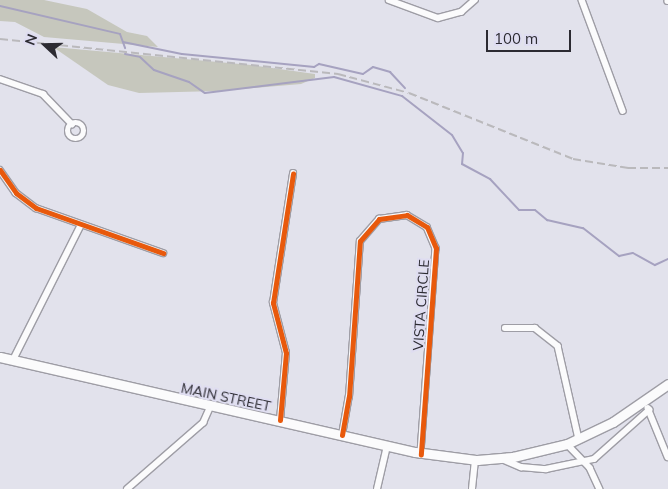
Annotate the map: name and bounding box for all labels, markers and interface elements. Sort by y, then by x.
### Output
north arrow [20,20,70,70]
scale bar [488,20,573,52]
text: 100 m [494,29,538,48]
text: N [21,31,41,48]
street label: VISTA CIRCLE [409,259,433,351]
street label: MAIN STREET [180,379,272,415]

